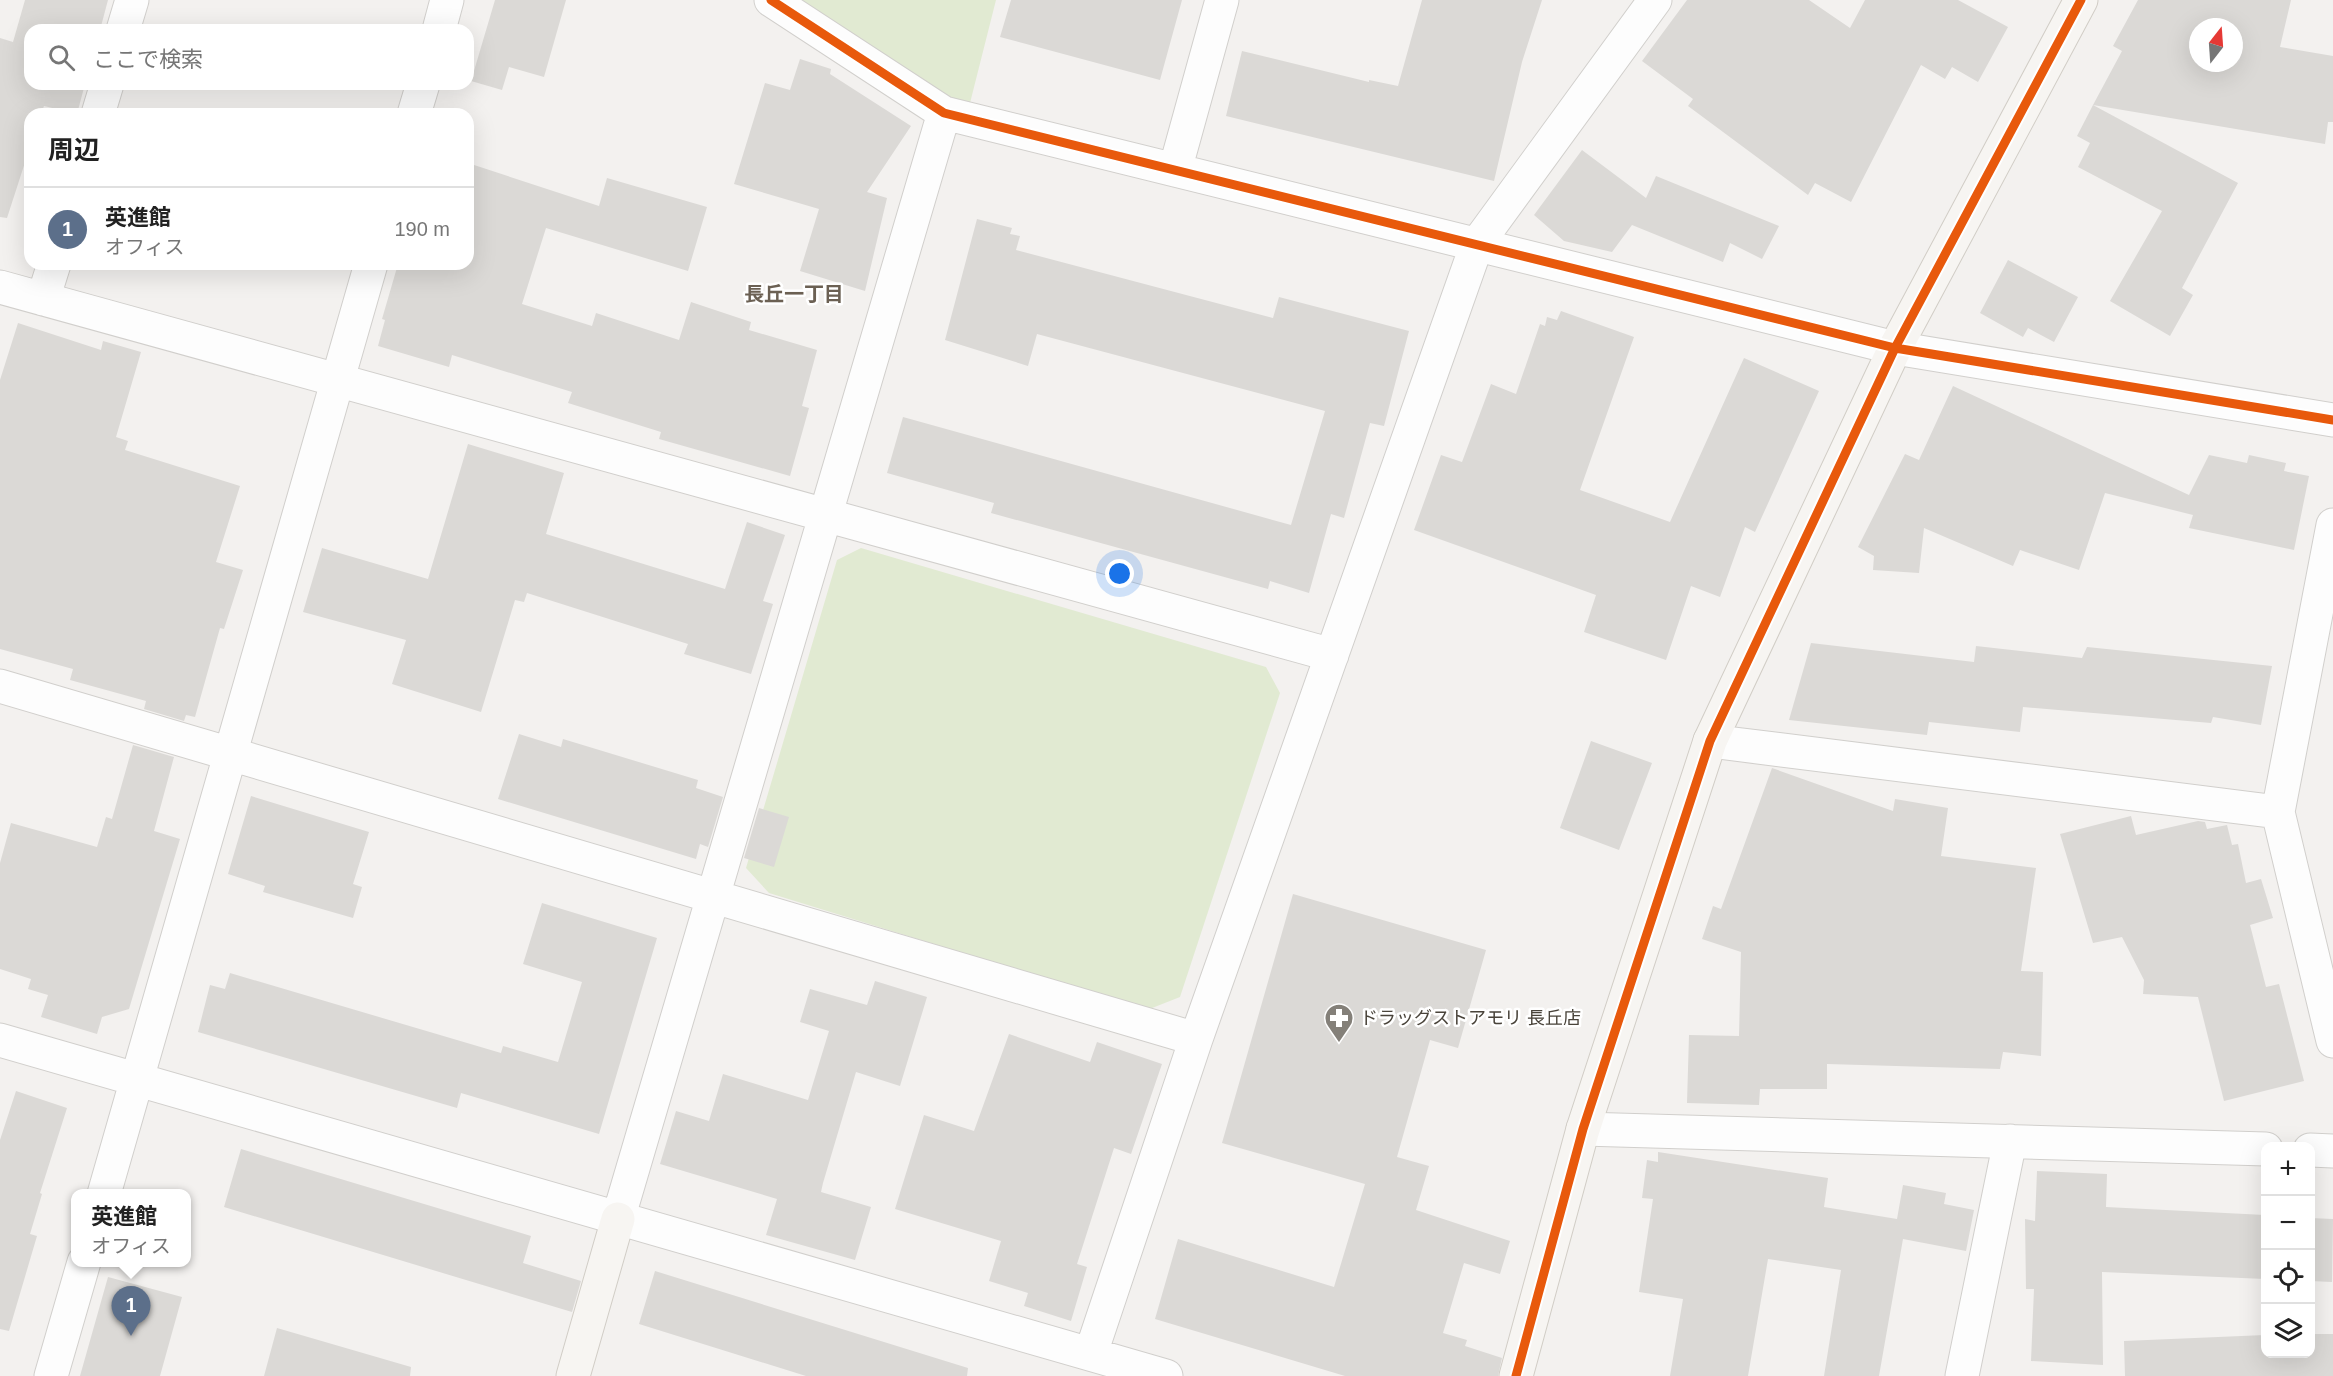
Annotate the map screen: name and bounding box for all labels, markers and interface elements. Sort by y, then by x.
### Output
north arrow [2189,18,2243,72]
search box [24,24,474,90]
icon: search [45,41,78,74]
text: ここで検索 [93,47,203,72]
text: 周辺 [48,135,100,165]
text: 英進館 [105,205,171,230]
text: 1 [62,218,73,240]
text: 190 m [394,218,450,240]
text: オフィス [105,236,185,258]
district label: 長丘一丁目 [744,283,844,305]
your location [1105,559,1134,588]
pharmacy icon: ドラッグストアモリ 長丘店 [1323,1002,1355,1044]
place label: ドラッグストアモリ 長丘店 [1360,1008,1581,1028]
map controls [2261,1142,2315,1358]
button: + [2261,1142,2315,1196]
popup [71,1189,191,1267]
button: − [2261,1196,2315,1250]
text: 英進館 [91,1204,157,1229]
text: オフィス [91,1235,171,1257]
button: locate [2261,1250,2315,1304]
pin: 1 [112,1286,150,1336]
button: layers [2261,1304,2315,1358]

